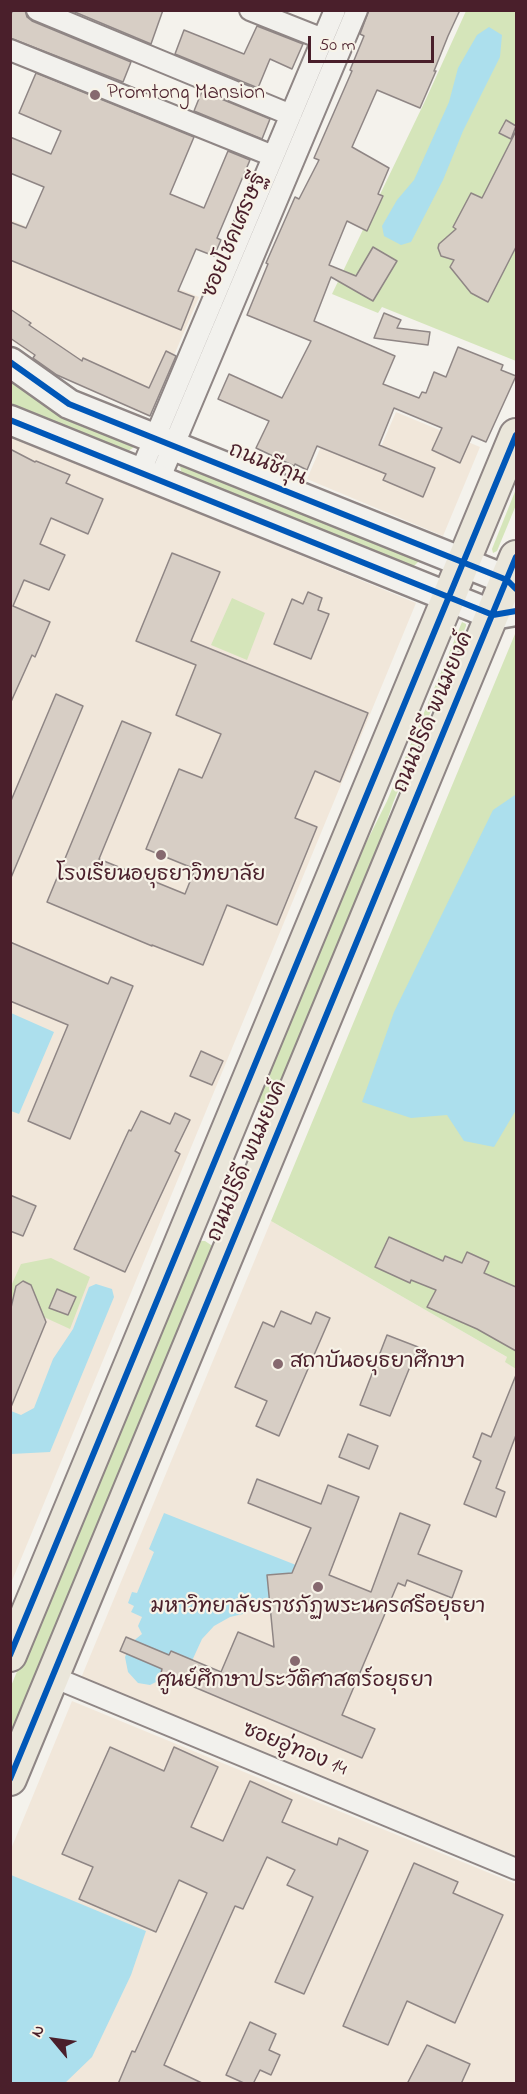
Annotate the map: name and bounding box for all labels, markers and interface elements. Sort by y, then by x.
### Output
scale bar [311,24,437,62]
text: 50 m [319,33,356,59]
place label: Promtong Mansion [107,82,265,108]
marker: Promtong Mansion [88,88,102,102]
street label: ซอยโชคเศรษฐี [198,170,274,302]
street label: ถนนชีกุน [224,439,310,493]
street label: ถนนปรีดี พนมยงค์ [390,629,480,797]
marker: โรงเรียนอยุธยาวิทยาลัย [154,848,168,862]
place label: โรงเรียนอยุธยาวิทยาลัย [56,864,266,890]
street label: ถนนปรีดี พนมยงค์ [204,1078,294,1246]
place label: สถาบันอยุธยาศึกษา [290,1351,465,1377]
marker: สถาบันอยุธยาศึกษา [271,1357,285,1371]
marker: มหาวิทยาลัยราชภัฏพระนครศรีอยุธยา [311,1580,325,1594]
place label: มหาวิทยาลัยราชภัฏพระนครศรีอยุธยา [151,1596,485,1622]
marker: ศูนย์ศึกษาประวัติศาสตร์อยุธยา [288,1654,302,1668]
place label: ศูนย์ศึกษาประวัติศาสตร์อยุธยา [157,1670,433,1696]
street label: ซอยอู่ทอง 14 [238,1719,350,1783]
north arrow [24,2010,84,2070]
text: N [25,2021,51,2042]

